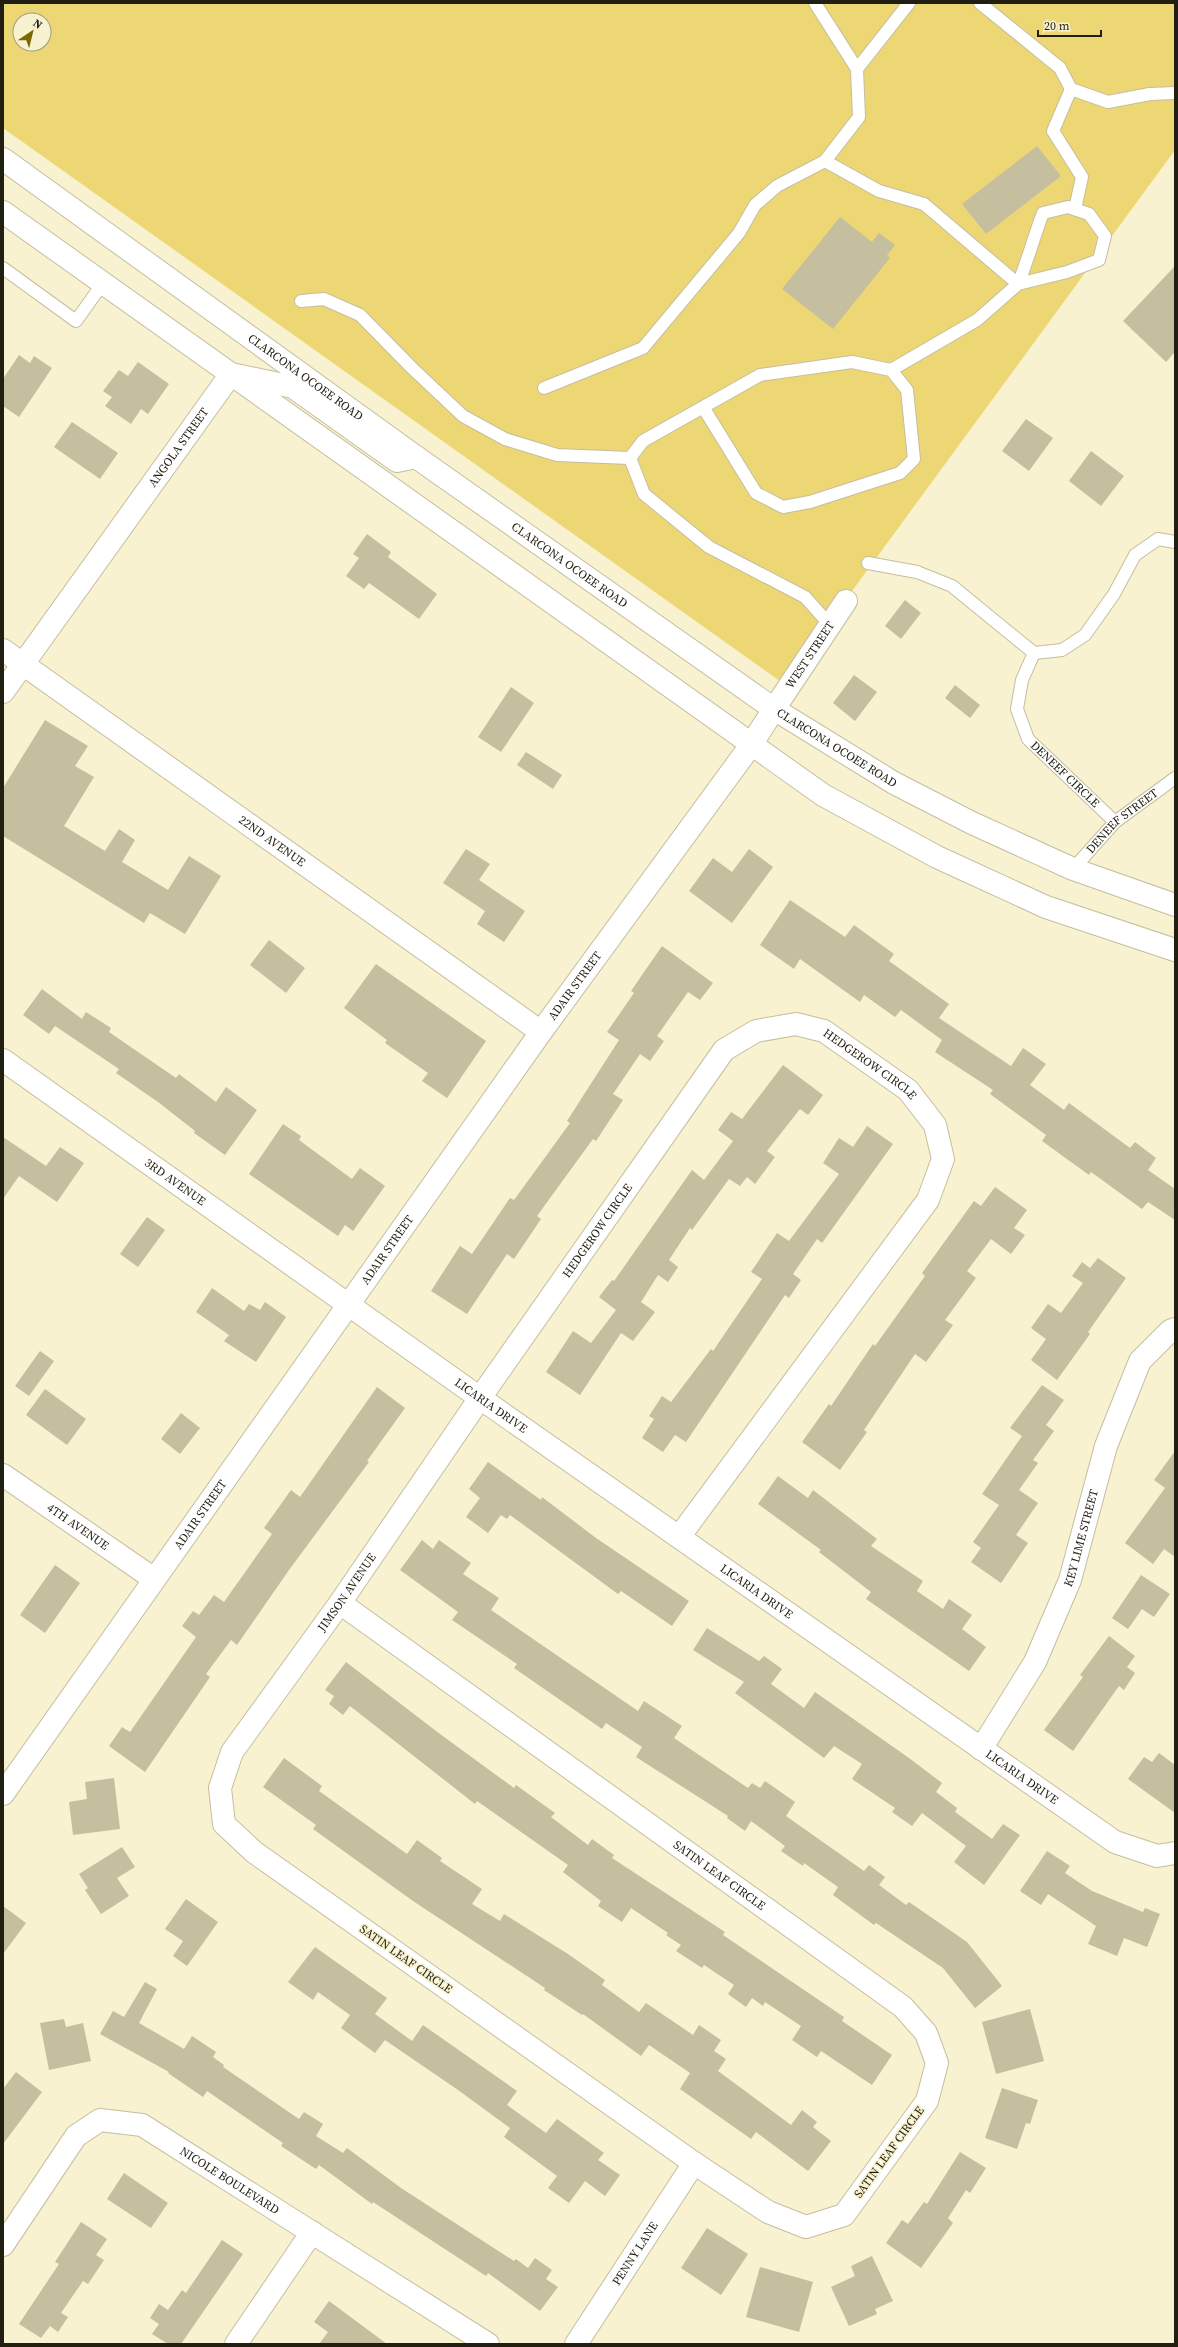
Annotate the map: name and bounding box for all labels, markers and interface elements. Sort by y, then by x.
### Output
north arrow [12,12,52,52]
scale bar [1038,12,1101,38]
text: N [30,16,45,33]
text: 20 m [1044,18,1070,34]
street label: CLARCONA OCOEE ROAD [245,330,366,424]
street label: ANGOLA STREET [145,404,213,490]
street label: CLARCONA OCOEE ROAD [508,519,631,612]
street label: WEST STREET [782,618,839,692]
street label: CLARCONA OCOEE ROAD [774,705,900,791]
street label: DENEEF CIRCLE [1027,737,1103,811]
street label: DENEEF STREET [1083,785,1162,857]
street label: 22ND AVENUE [235,812,309,870]
street label: ADAIR STREET [544,948,606,1023]
street label: HEDGEROW CIRCLE [820,1025,920,1103]
street label: 3RD AVENUE [141,1155,209,1209]
street label: HEDGEROW CIRCLE [559,1180,636,1281]
street label: ADAIR STREET [357,1211,418,1288]
street label: LICARIA DRIVE [451,1375,531,1437]
street label: ADAIR STREET [170,1476,231,1552]
street label: KEY LIME STREET [1060,1487,1102,1589]
street label: 4TH AVENUE [44,1500,112,1554]
street label: JIMSON AVENUE [313,1550,380,1636]
street label: LICARIA DRIVE [717,1560,796,1622]
street label: LICARIA DRIVE [982,1746,1062,1808]
street label: SATIN LEAF CIRCLE [670,1837,769,1914]
street label: SATIN LEAF CIRCLE [357,1921,455,1997]
street label: SATIN LEAF CIRCLE [850,2103,928,2201]
street label: NICOLE BOULEVARD [177,2143,282,2218]
street label: PENNY LANE [608,2219,662,2288]

